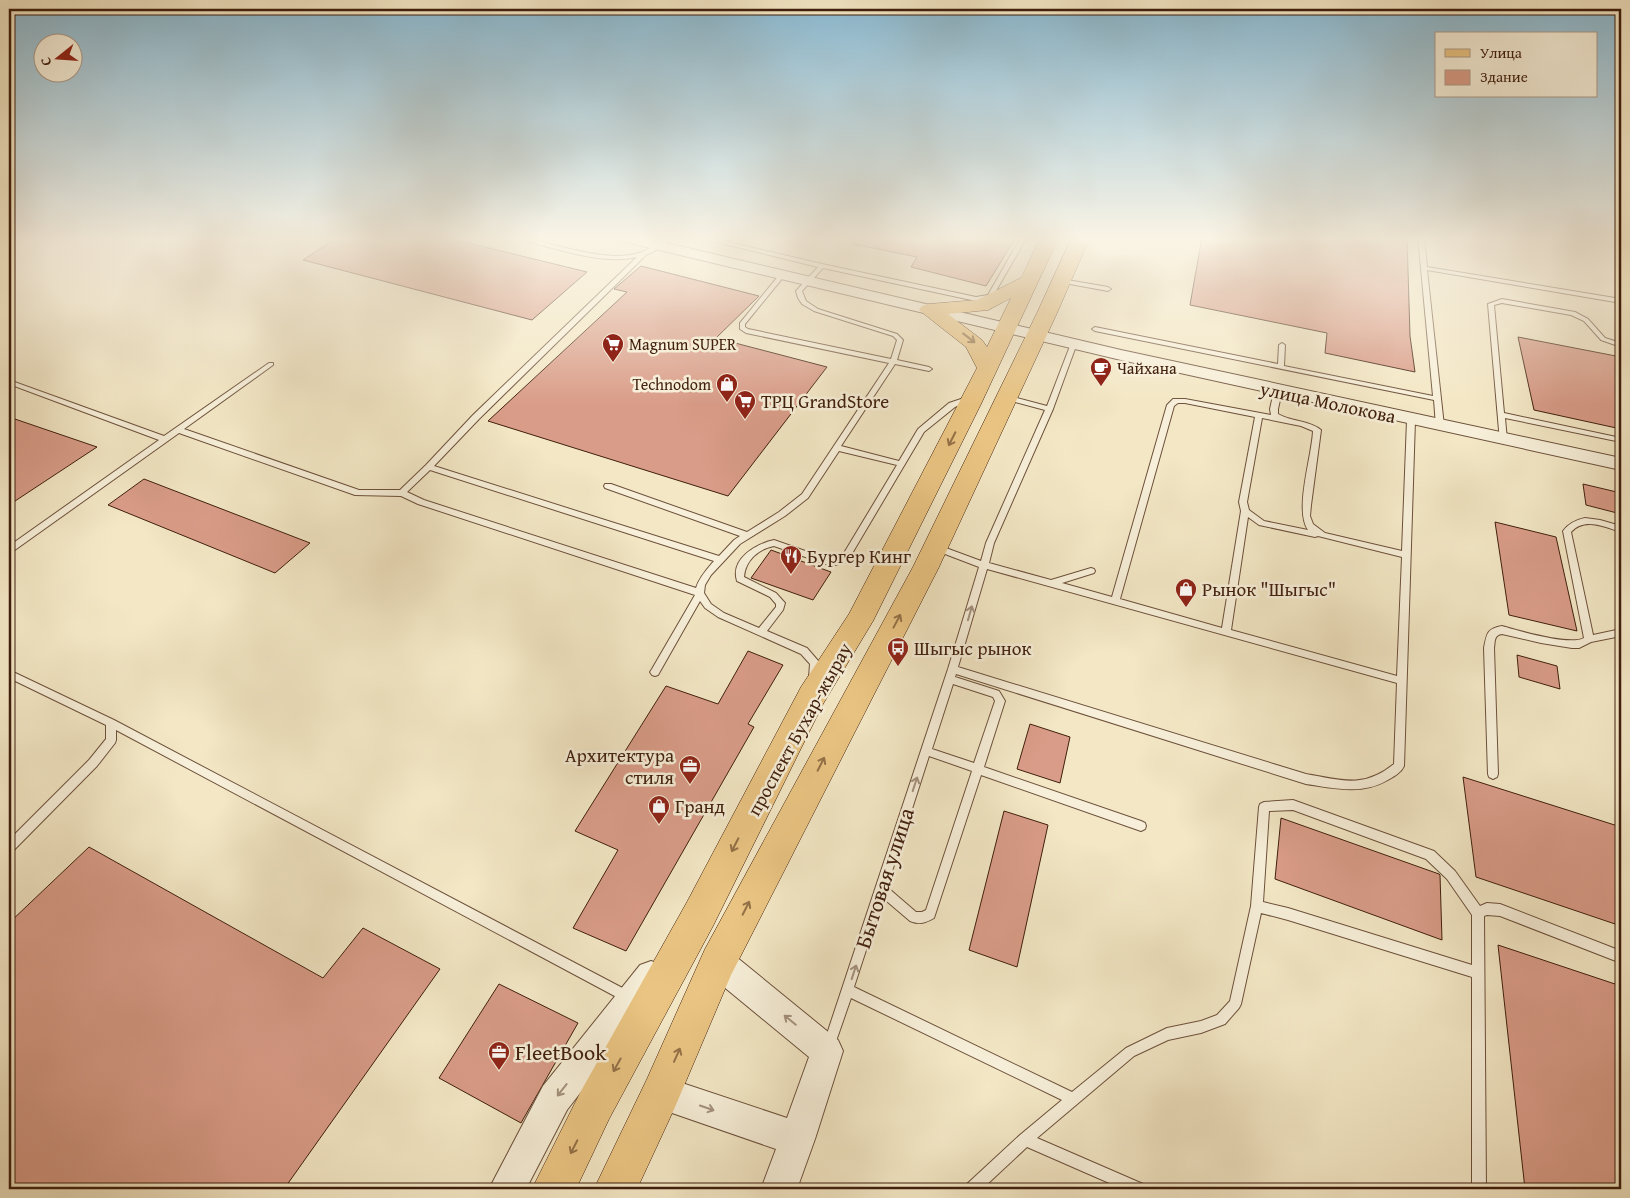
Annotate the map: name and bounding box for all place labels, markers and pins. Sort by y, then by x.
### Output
supermarket icon: Magnum SUPER [601,332,625,363]
place label: Magnum SUPER [629,332,737,356]
cafe icon: Чайхана [1089,356,1113,387]
place label: Чайхана [1117,356,1177,380]
place label: Technodom [632,372,711,396]
shop icon: Technodom [715,372,739,403]
place label: ТРЦ GrandStore [761,387,889,415]
supermarket icon: ТРЦ GrandStore [733,389,757,420]
place label: Бургер Кинг [807,542,911,570]
restaurant icon: Бургер Кинг [779,544,803,575]
place label: Рынок "Шыгыс" [1202,575,1336,603]
shop icon: Рынок "Шыгыс" [1174,577,1198,608]
place label: Шыгыс рынок [914,634,1031,662]
bus stop icon: Шыгыс рынок [886,636,910,667]
place label: Архитектура стиля [565,741,674,791]
office icon: Архитектура стиля [678,754,702,785]
place label: Гранд [675,792,725,820]
shop icon: Гранд [647,794,671,825]
place label: FleetBook [515,1036,607,1068]
office icon: FleetBook [487,1040,511,1071]

